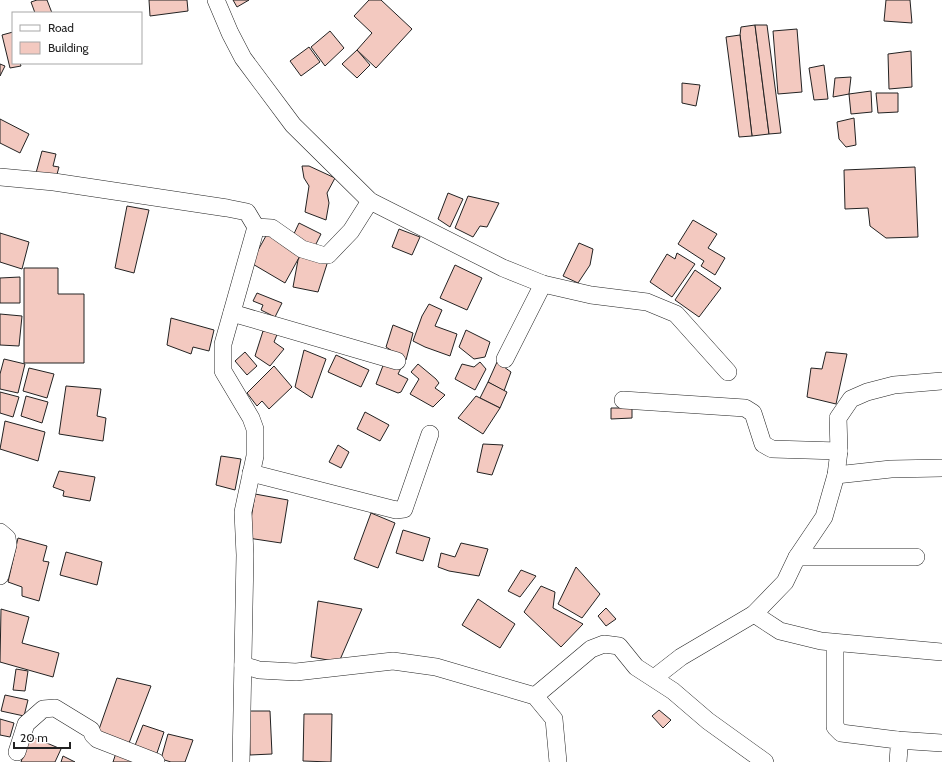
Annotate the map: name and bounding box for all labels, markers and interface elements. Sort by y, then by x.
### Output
legend [12,12,142,64]
text: Road [48,20,74,35]
text: Building [48,40,90,55]
scale bar [14,724,70,750]
text: 20 m [20,730,48,745]

